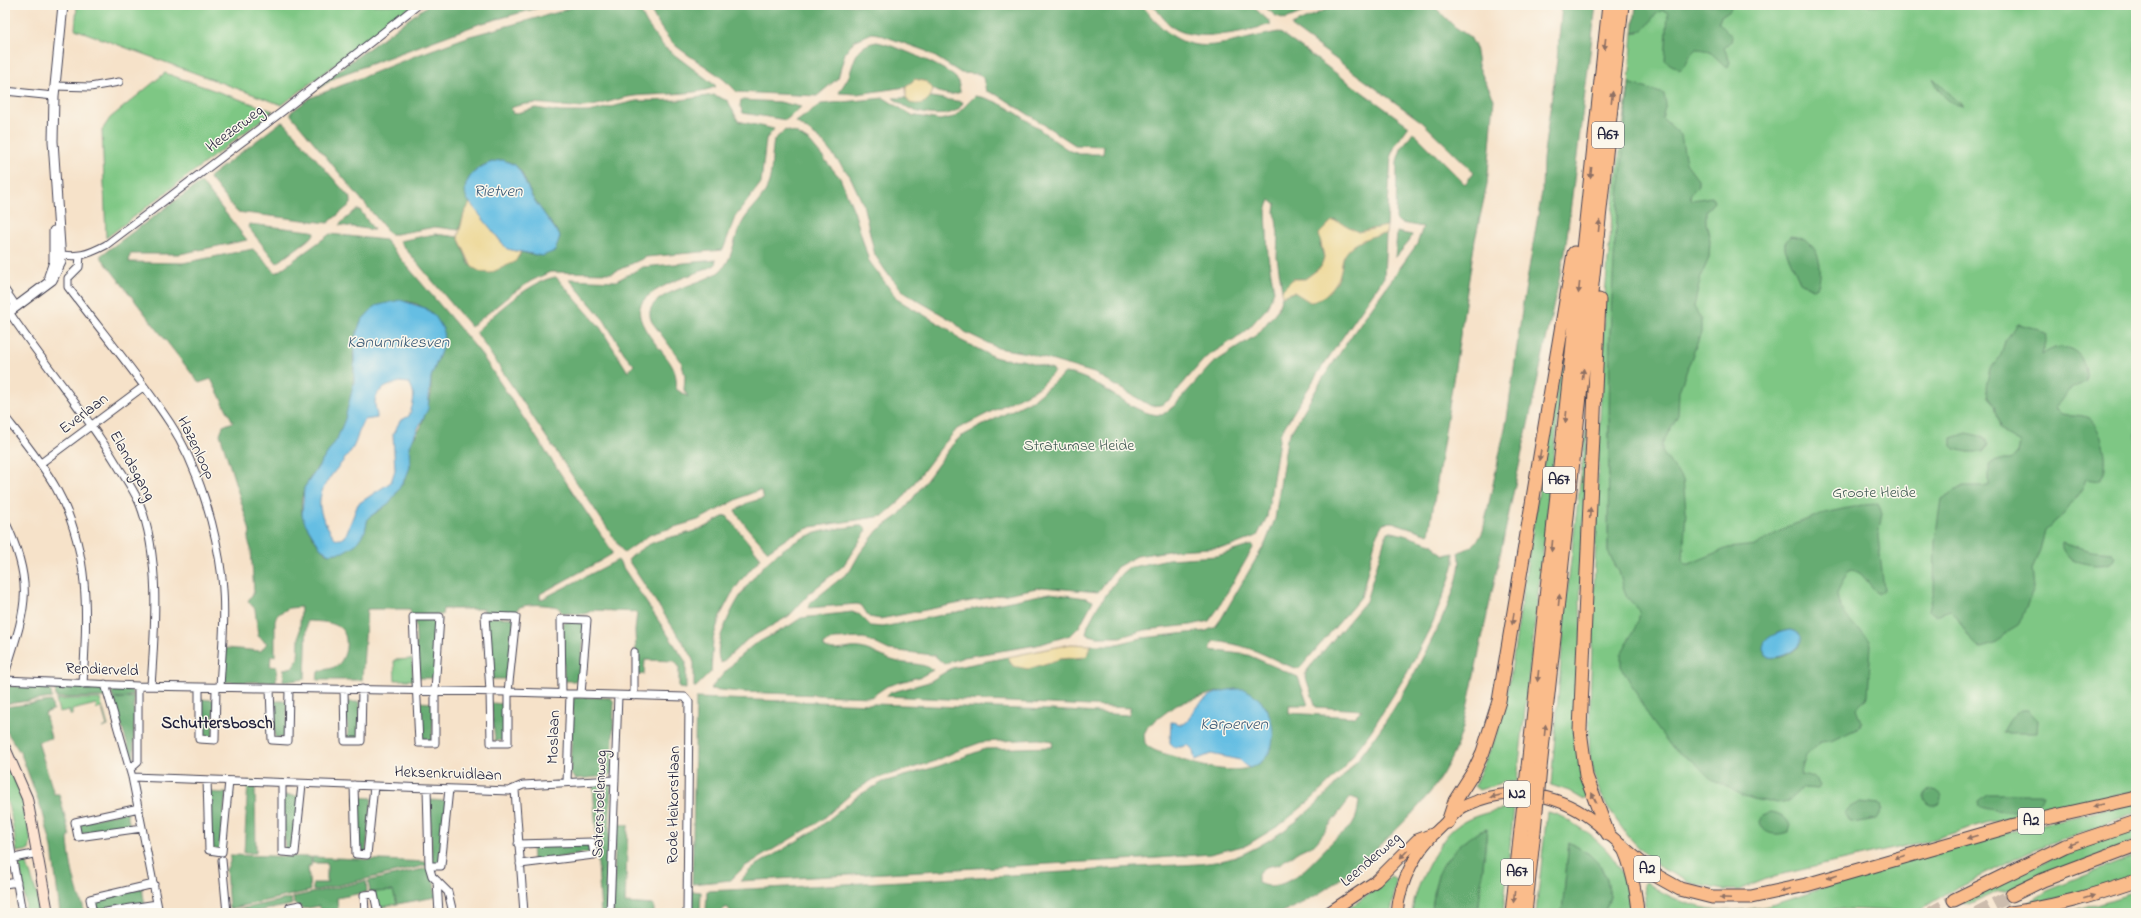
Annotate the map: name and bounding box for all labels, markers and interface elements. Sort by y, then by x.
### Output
one-way arrow [1601,38,1608,50]
one-way arrow [1609,91,1616,103]
street label: Heezerweg [201,99,269,159]
road number: A67 [1592,122,1624,148]
one-way arrow [1588,167,1594,179]
water label: Rietven [474,179,523,204]
one-way arrow [1595,220,1602,232]
one-way arrow [1576,282,1582,294]
water label: Kanunnikesven [347,330,450,355]
one-way arrow [1580,368,1586,380]
street label: Everlaan [54,387,114,441]
one-way arrow [1563,411,1569,423]
street label: Hazenloop [170,412,222,484]
street label: Elandsgang [103,427,161,505]
park label: Stratumse Heide [1024,434,1135,458]
one-way arrow [1536,449,1542,461]
road number: A67 [1543,467,1575,493]
park label: Groote Heide [1832,481,1917,505]
one-way arrow [1587,506,1593,519]
one-way arrow [1549,540,1555,552]
one-way arrow [1555,594,1562,606]
one-way arrow [1510,613,1516,625]
street label: Rendierveld [65,657,139,683]
one-way arrow [1535,670,1541,682]
street label: Moslaan [541,709,567,764]
district label: Schuttersbosch [161,711,273,736]
water label: Karperven [1200,712,1269,737]
one-way arrow [1541,724,1548,736]
street label: Rode Heikorstlaan [661,746,687,864]
street label: Saterstoelenweg [586,750,614,858]
street label: Heksenkruidlaan [394,760,502,788]
road number: N2 [1504,781,1530,807]
one-way arrow [1591,792,1597,804]
one-way arrow [1490,793,1502,799]
one-way arrow [2092,803,2104,809]
road number: A2 [2018,808,2044,834]
street label: Leenderweg [1335,827,1407,893]
one-way arrow [1965,834,1977,840]
one-way arrow [2066,841,2078,847]
one-way arrow [1399,849,1409,859]
one-way arrow [1894,854,1906,860]
road number: A2 [1634,856,1660,882]
road number: A67 [1501,859,1533,885]
one-way arrow [1826,874,1838,880]
one-way arrow [1779,888,1791,894]
one-way arrow [1511,891,1517,903]
one-way arrow [1719,894,1731,901]
one-way arrow [2083,894,2095,900]

